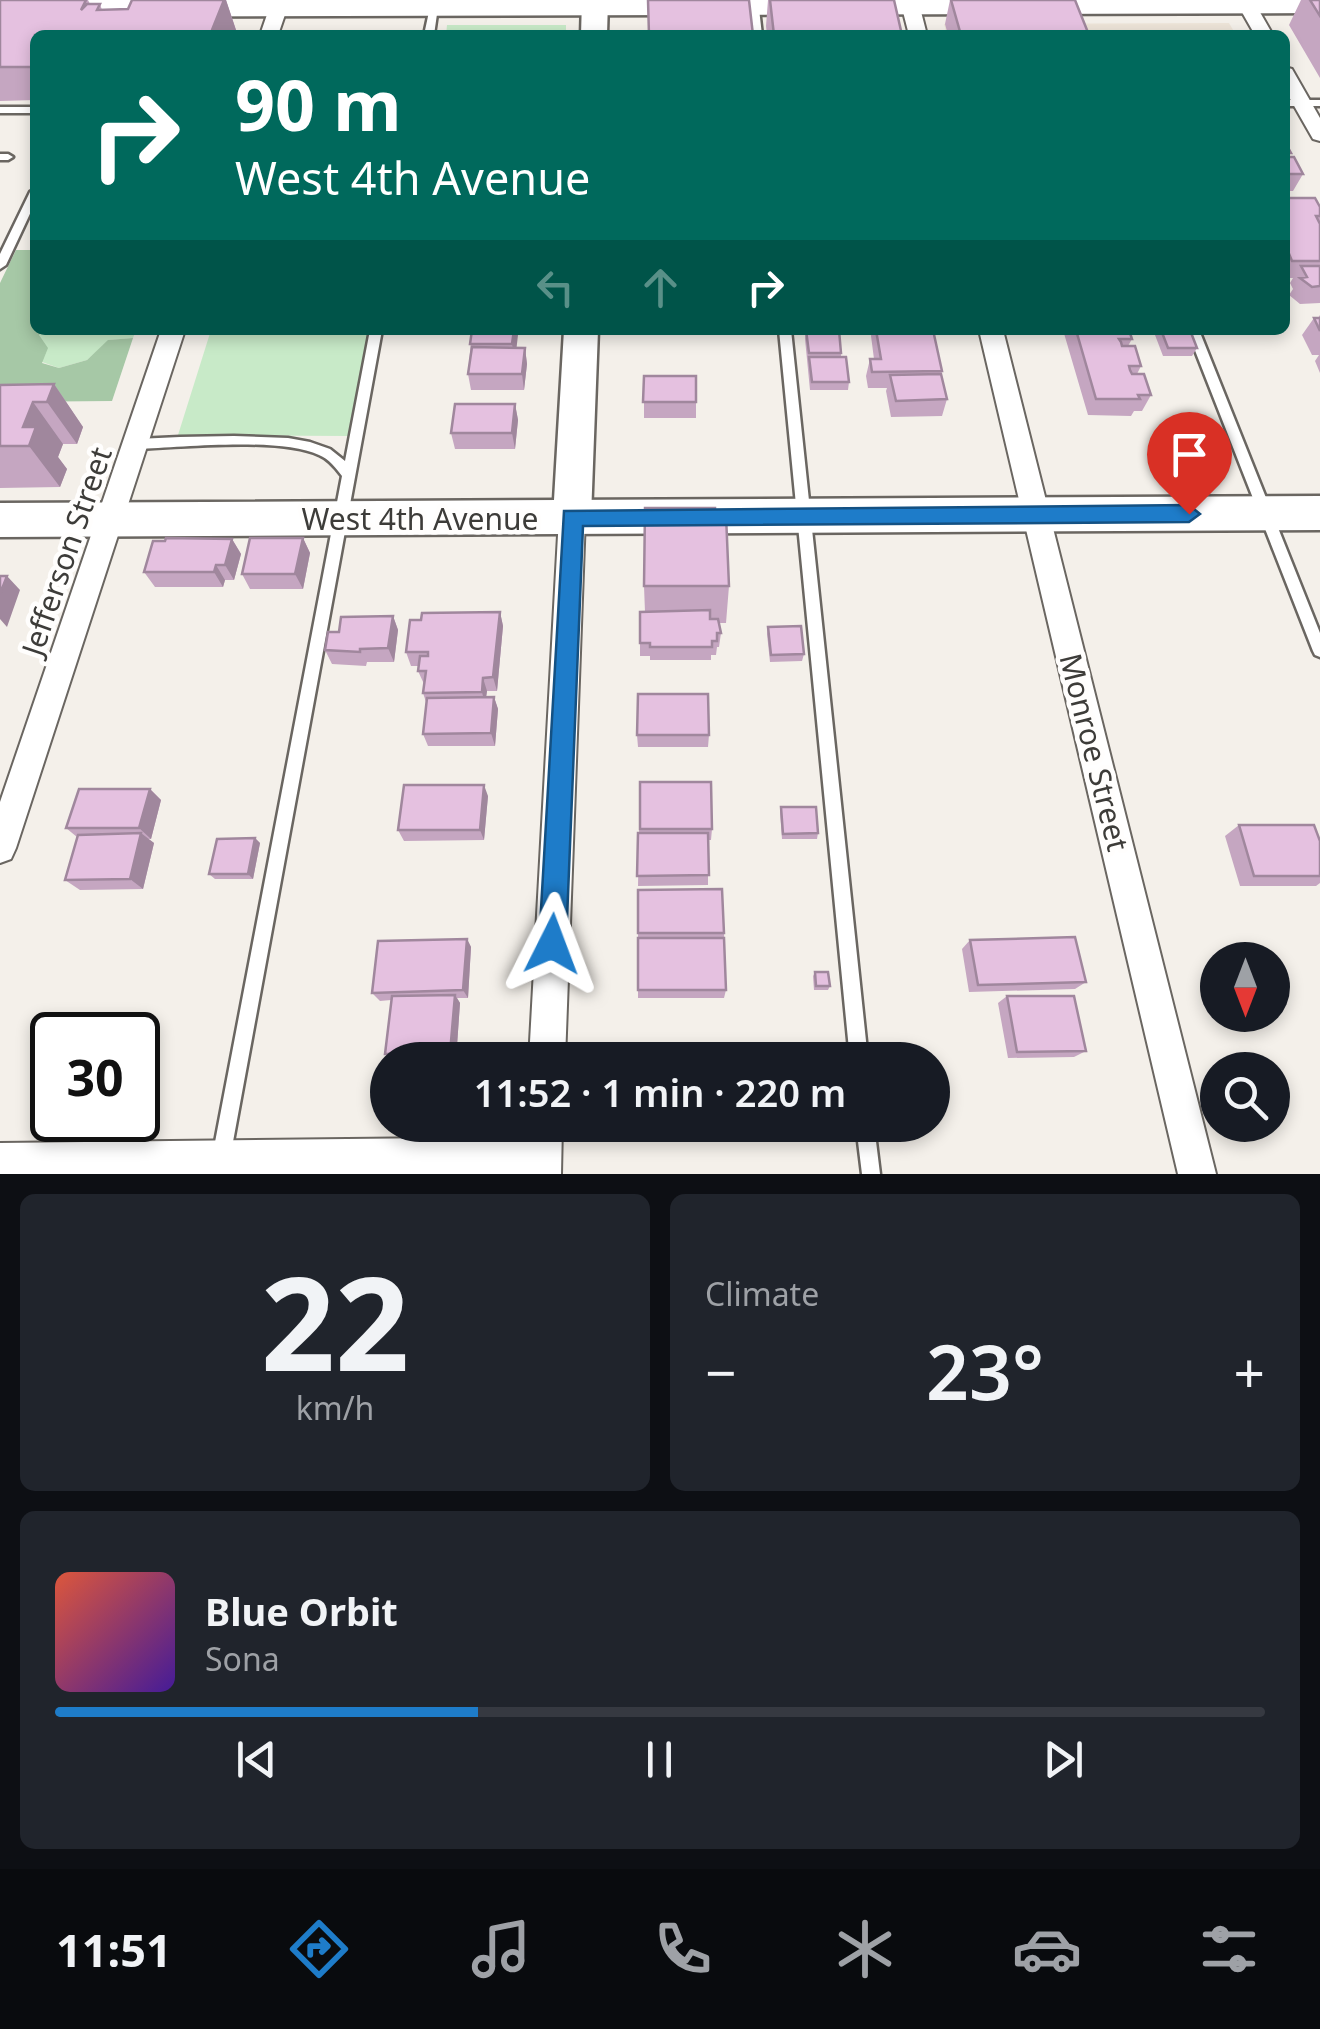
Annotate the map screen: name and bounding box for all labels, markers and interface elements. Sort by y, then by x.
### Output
text: 90 m [235,56,402,152]
icon: right [70,70,200,200]
text: West 4th Avenue [235,147,590,208]
icon: left [528,260,583,315]
icon: ahead [633,260,688,315]
icon: right [738,260,793,315]
pin [1147,412,1232,515]
icon: arrive [1162,427,1217,482]
street label: Jefferson Street [10,441,121,663]
street label: West 4th Avenue [302,498,538,539]
street label: Monroe Street [1051,649,1139,855]
position arrow [500,892,604,996]
north arrow [1200,942,1290,1032]
map controls [1200,942,1290,1142]
speed limit sign: 30 [30,1012,160,1142]
button: search [1200,1052,1290,1142]
text: 11:52 · 1 min · 220 m [474,1066,846,1118]
text: 22 [261,1232,409,1409]
text: Climate [705,1272,819,1315]
text: 23° [926,1320,1044,1422]
text: − [705,1334,736,1409]
text: + [1234,1334,1265,1409]
text: km/h [296,1386,374,1429]
text: Blue Orbit [205,1585,398,1637]
text: Sona [205,1637,280,1680]
icon: previous [229,1732,284,1787]
icon: pause [632,1732,687,1787]
icon: next [1036,1732,1091,1787]
icon: directions [284,1914,354,1984]
icon: music [466,1914,536,1984]
icon: phone [648,1914,718,1984]
icon: climate [830,1914,900,1984]
icon: car [1012,1914,1082,1984]
icon: filters [1194,1914,1264,1984]
text: 11:51 [56,1919,172,1980]

